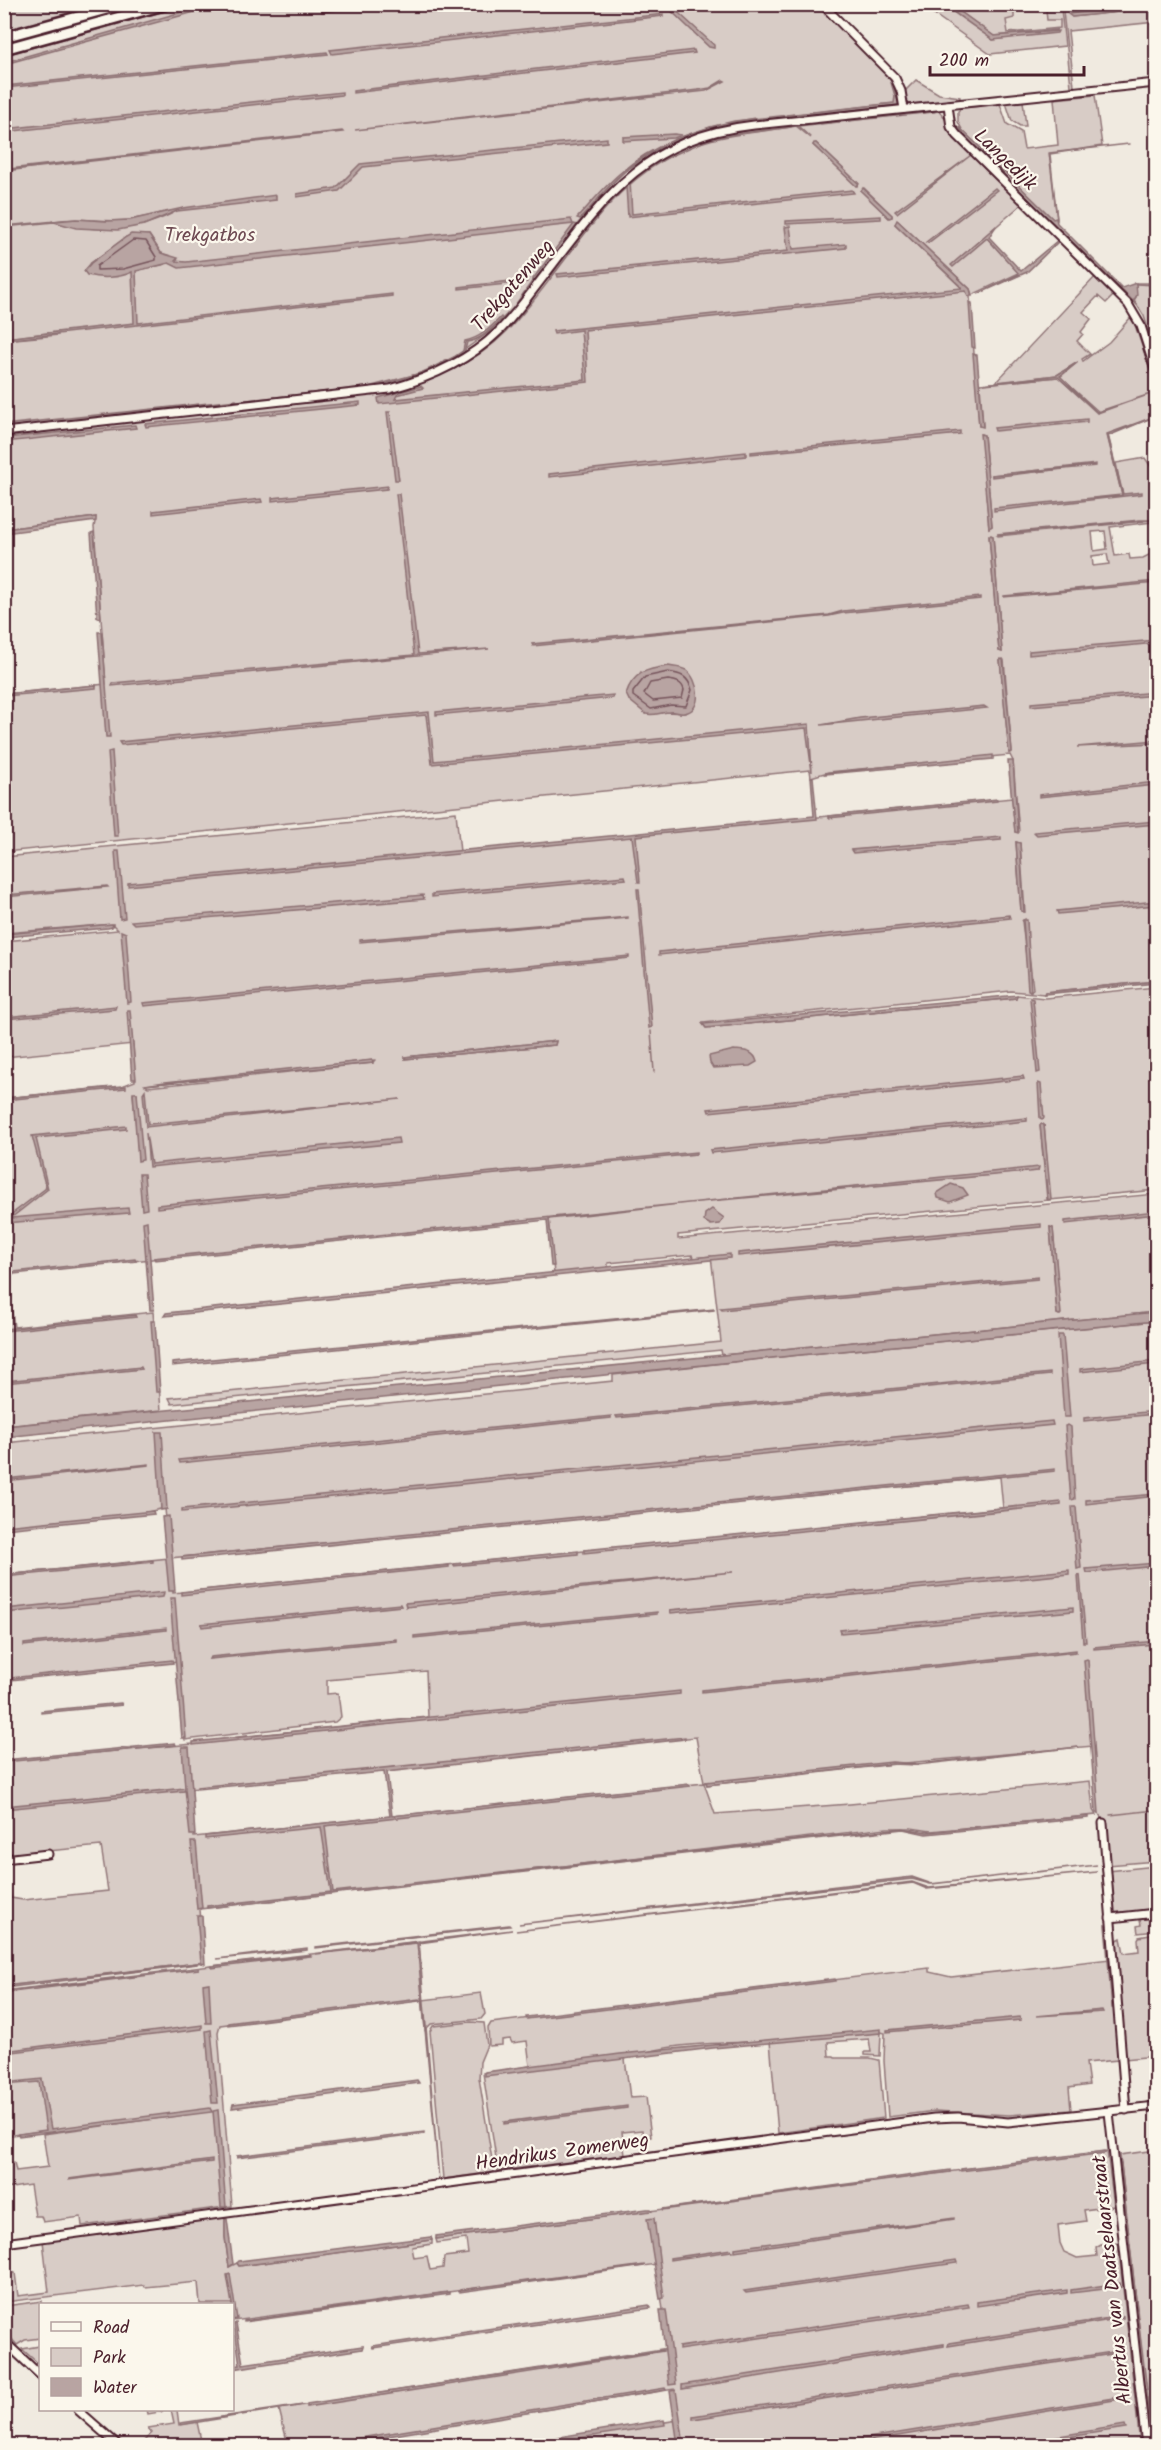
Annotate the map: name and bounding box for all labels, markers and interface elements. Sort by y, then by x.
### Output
scale bar [930,39,1084,77]
text: 200 m [939,47,989,76]
street label: Langedijk [965,122,1044,200]
park label: Trekgatbos [165,220,256,252]
street label: Trekgatenweg [464,233,563,340]
street label: Hendrikus Zomerweg [473,2125,651,2181]
street label: Albertus van Daatselaarstraat [1084,2153,1142,2406]
legend [39,2303,234,2411]
text: Road [93,2314,130,2343]
text: Park [93,2344,126,2373]
text: Water [93,2374,138,2403]

